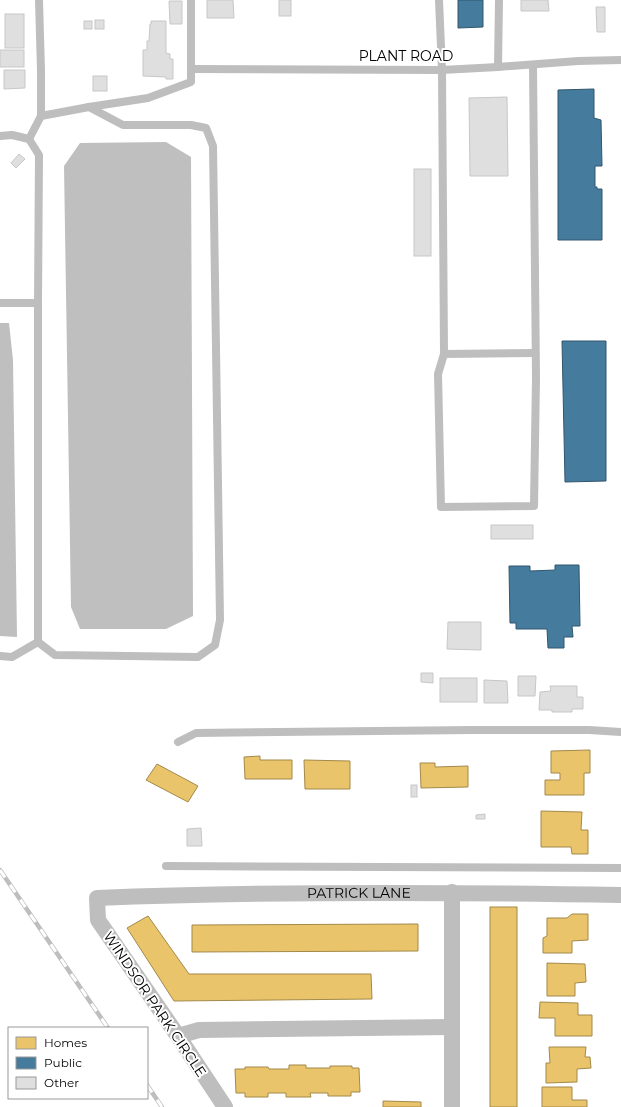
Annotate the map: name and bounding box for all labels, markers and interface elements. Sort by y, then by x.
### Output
street label: PLANT ROAD [359,47,453,65]
street label: PATRICK LANE [307,884,411,902]
street label: WINDSOR PARK CIRCLE [100,928,210,1080]
legend [8,1027,148,1099]
text: Homes [44,1035,87,1050]
text: Public [44,1055,82,1070]
text: Other [44,1075,79,1090]

